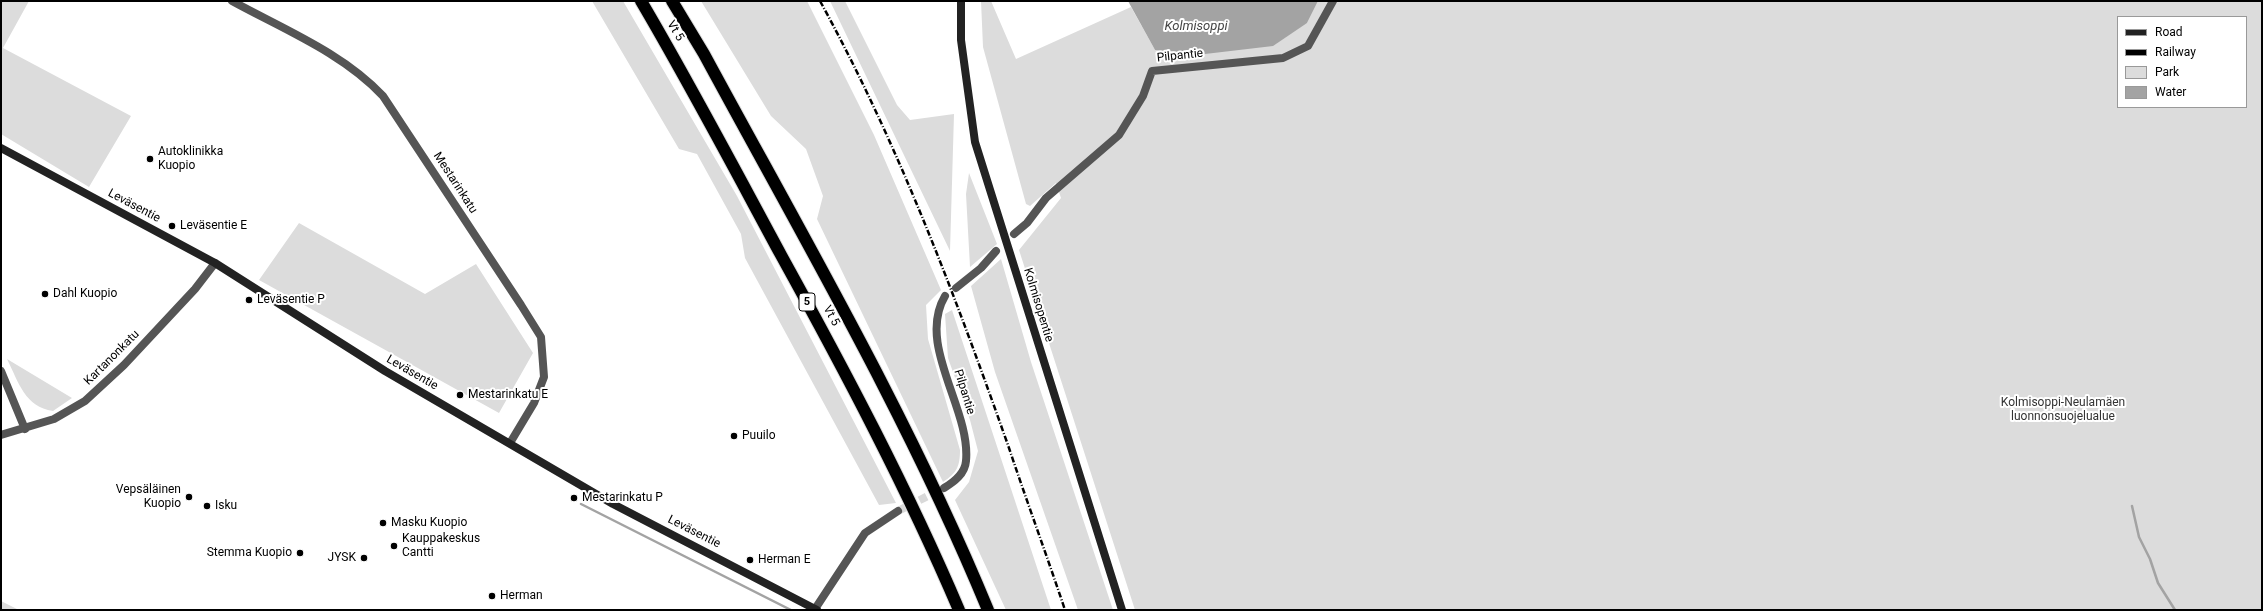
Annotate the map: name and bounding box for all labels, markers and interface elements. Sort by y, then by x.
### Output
legend [2117,16,2247,108]
street label: Vt 5 [663,18,687,44]
water label: Kolmisoppi [1164,19,1228,35]
text: Road [2155,25,2183,39]
text: Railway [2155,45,2196,59]
street label: Pilpantie [1156,46,1204,66]
text: Park [2155,65,2179,79]
text: Water [2155,85,2186,99]
place label: Autoklinikka Kuopio [158,145,223,173]
street label: Mestarinkatu [430,150,480,216]
marker: Autoklinikka Kuopio [145,154,155,164]
street label: Leväsentie [105,186,163,226]
place label: Leväsentie E [180,219,247,233]
marker: Leväsentie E [167,221,177,231]
street label: Kolmisopentie [1020,266,1056,344]
place label: Dahl Kuopio [53,287,117,301]
marker: Dahl Kuopio [40,289,50,299]
place label: Leväsentie P [257,293,325,307]
road number: 5 [799,293,815,311]
marker: Leväsentie P [244,295,254,305]
street label: Vt 5 [820,303,842,329]
street label: Kartanonkatu [81,327,143,389]
street label: Leväsentie [384,352,440,394]
street label: Pilpantie [950,368,978,416]
place label: Mestarinkatu E [468,388,548,402]
marker: Mestarinkatu E [455,390,465,400]
park label: Kolmisoppi-Neulamäen luonnonsuojelualue [2001,396,2125,424]
place label: Puuilo [742,429,775,443]
marker: Puuilo [729,431,739,441]
place label: Vepsäläinen Kuopio [116,483,181,511]
place label: Mestarinkatu P [582,491,663,505]
marker: Vepsäläinen Kuopio [184,492,194,502]
marker: Mestarinkatu P [569,493,579,503]
place label: Isku [215,499,237,513]
marker: Isku [202,501,212,511]
street label: Leväsentie [665,513,723,551]
place label: Masku Kuopio [391,516,467,530]
marker: Masku Kuopio [378,518,388,528]
place label: Kauppakeskus Cantti [402,532,480,560]
marker: Kauppakeskus Cantti [389,541,399,551]
place label: Stemma Kuopio [207,546,292,560]
marker: Stemma Kuopio [295,548,305,558]
place label: JYSK [328,551,356,565]
marker: JYSK [359,553,369,563]
place label: Herman E [758,553,810,567]
marker: Herman E [745,555,755,565]
place label: Herman [500,589,543,603]
marker: Herman [487,591,497,601]

